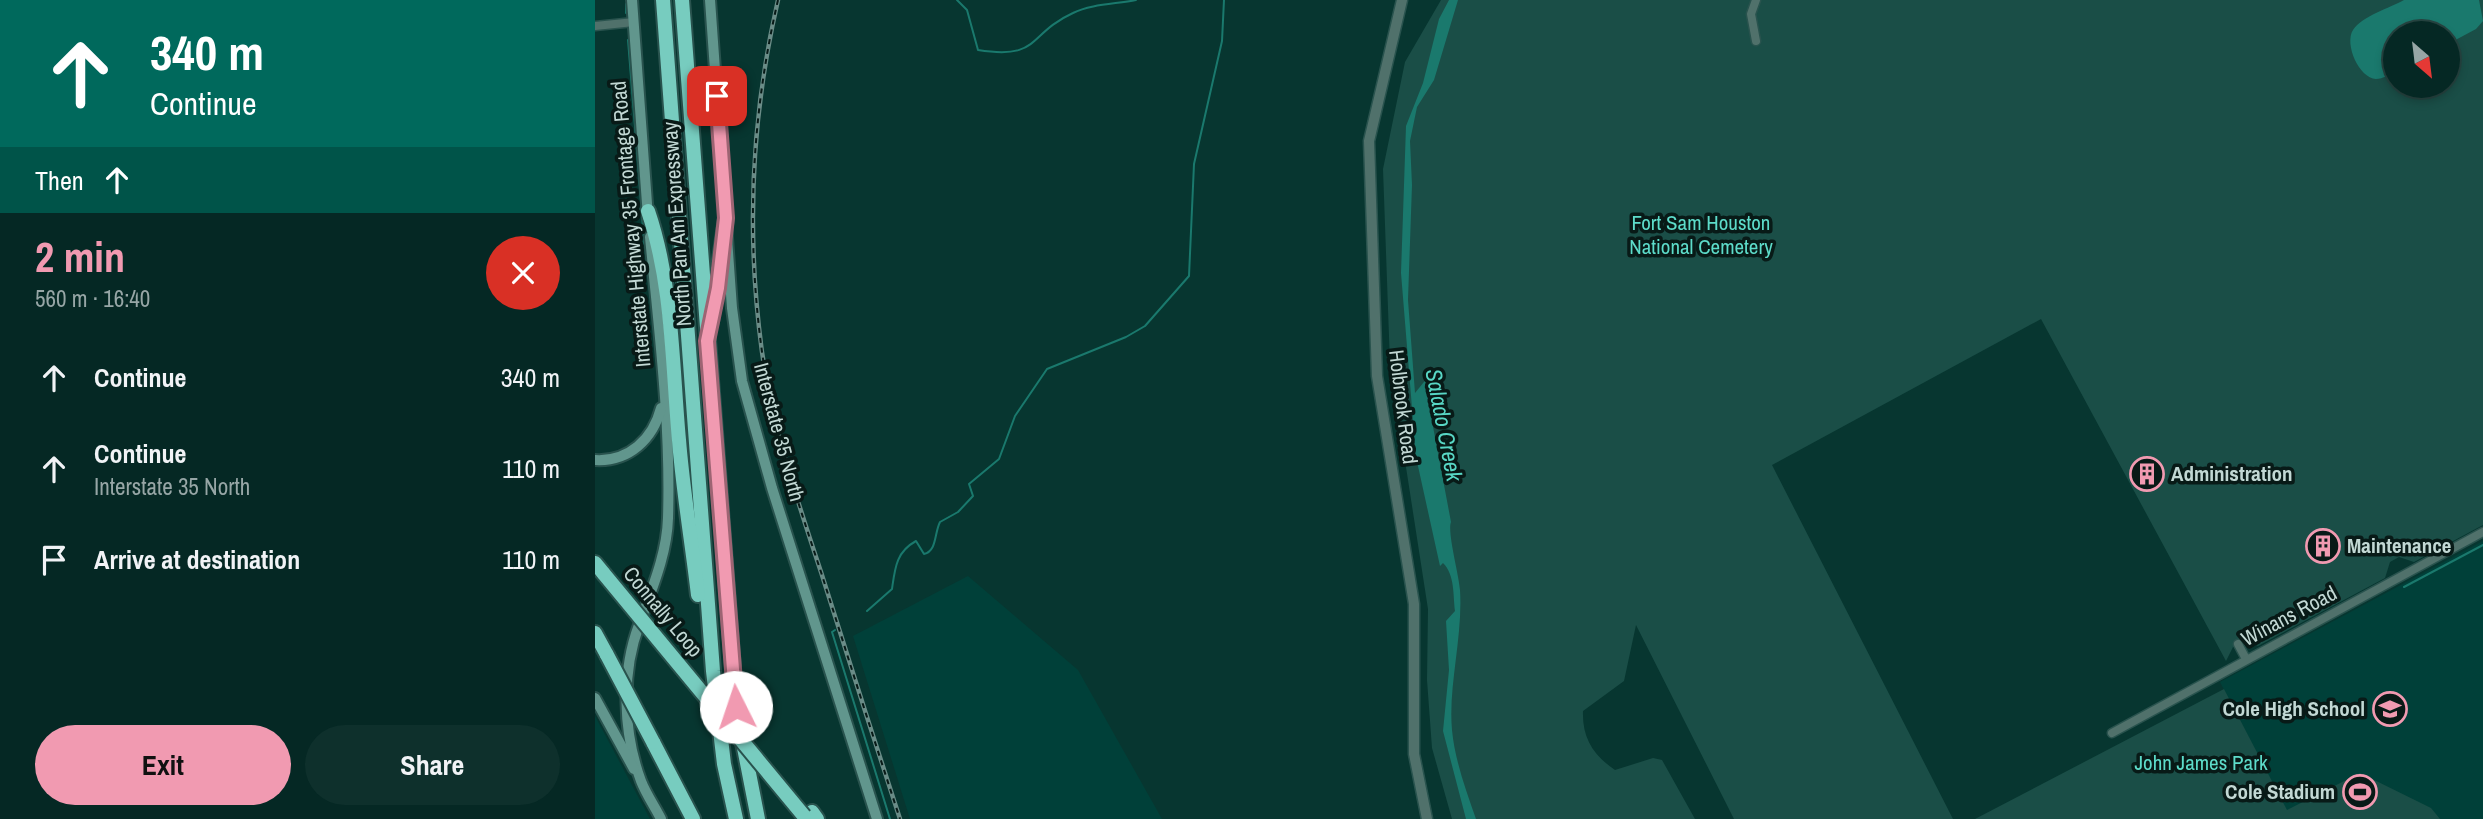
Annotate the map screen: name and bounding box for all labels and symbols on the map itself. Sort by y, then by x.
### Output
north arrow [2383,21,2461,98]
pin [687,66,747,126]
street label: Interstate Highway 35 Frontage Road [604,80,657,368]
street label: North Pan Am Expressway [655,120,698,327]
park label: Fort Sam Houston National Cemetery [1629,208,1773,261]
street label: Holbrook Road [1382,348,1425,466]
street label: Interstate 35 North [747,359,812,505]
water label: Salado Creek [1418,366,1471,485]
building icon: Administration [2128,455,2166,493]
place label: Administration [2171,459,2293,488]
building icon: Maintenance [2304,527,2342,565]
place label: Maintenance [2347,531,2451,560]
street label: Connally Loop [617,560,710,663]
street label: Winans Road [2236,578,2342,653]
position arrow [699,670,773,744]
school or university icon: Cole High School [2371,690,2409,728]
place label: Cole High School [2222,694,2365,723]
park label: John James Park [2134,748,2268,777]
sports icon: Cole Stadium [2341,773,2379,811]
place label: Cole Stadium [2225,777,2335,806]

